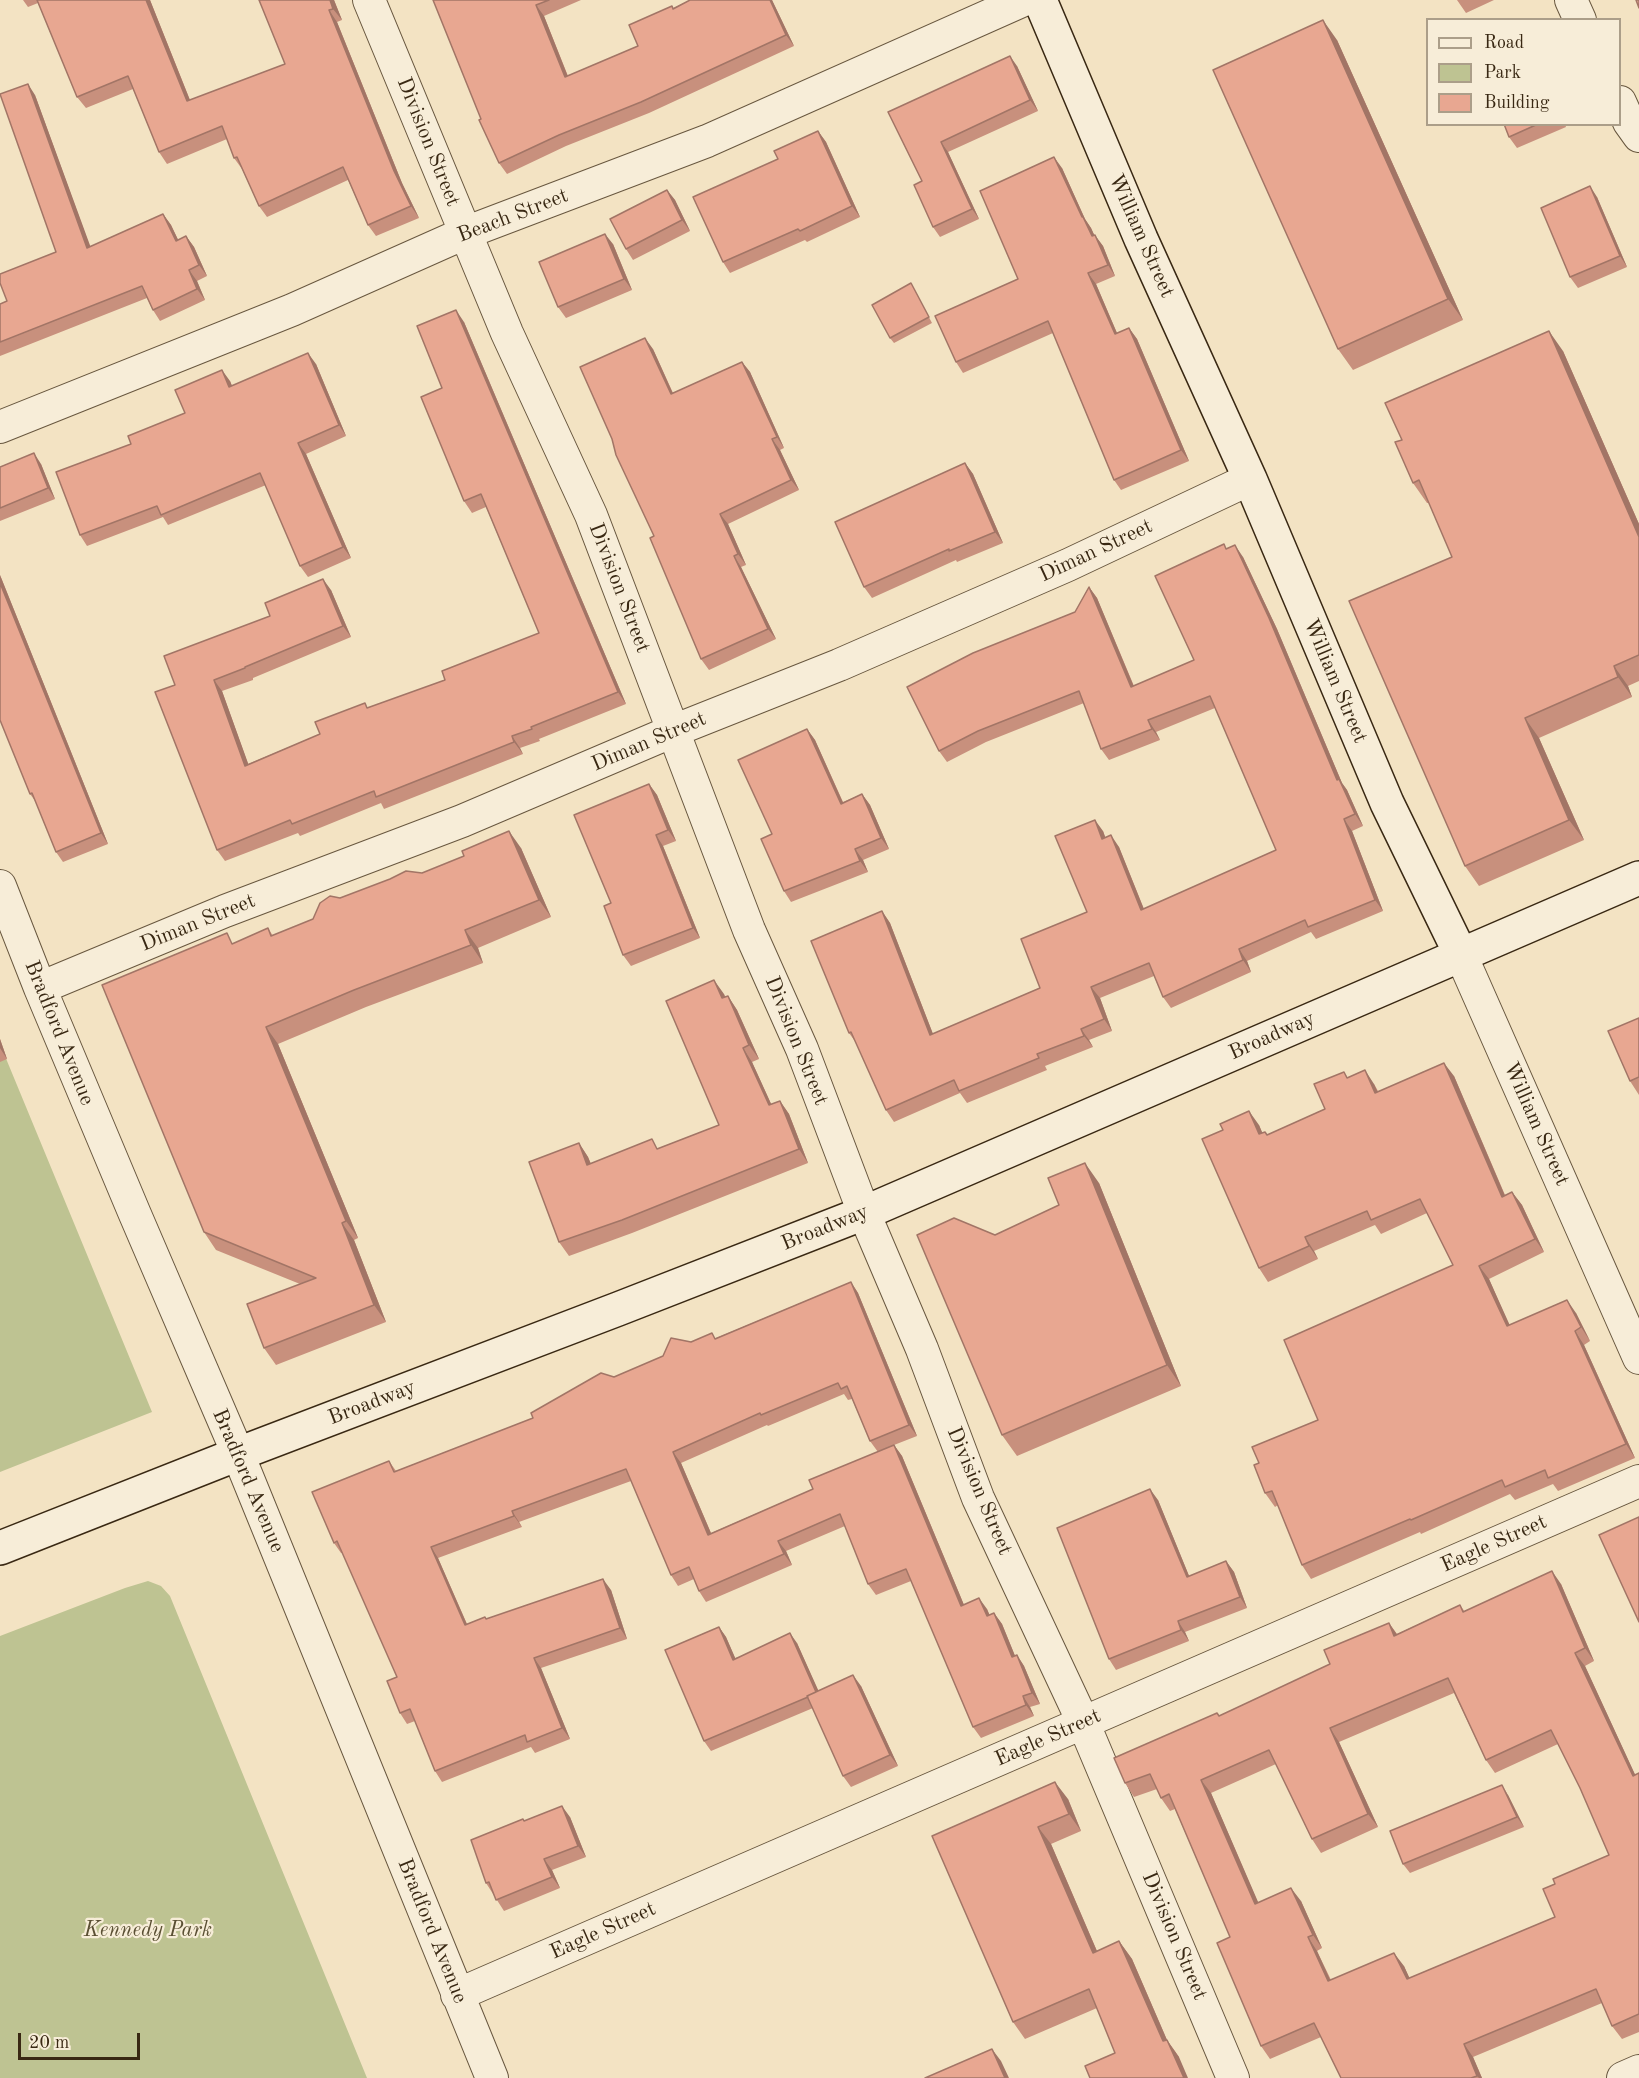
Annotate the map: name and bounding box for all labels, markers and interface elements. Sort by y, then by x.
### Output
legend [1426,18,1621,126]
text: Road [1484,34,1524,52]
text: Park [1484,64,1521,82]
street label: Division Street [391,74,465,210]
text: Building [1484,94,1549,112]
street label: William Street [1102,170,1180,302]
street label: Beach Street [454,183,572,249]
street label: Diman Street [1035,514,1157,588]
street label: Division Street [583,520,655,656]
street label: William Street [1297,615,1373,747]
street label: Diman Street [588,707,710,777]
street label: Diman Street [137,888,259,958]
street label: Bradford Avenue [18,957,100,1109]
street label: Division Street [759,973,833,1109]
street label: Broadway [1225,1006,1319,1066]
street label: William Street [1497,1058,1575,1190]
street label: Broadway [778,1199,872,1257]
street label: Broadway [325,1375,419,1431]
street label: Bradford Avenue [206,1405,290,1557]
street label: Division Street [941,1423,1017,1559]
street label: Eagle Street [1437,1509,1551,1579]
street label: Eagle Street [991,1703,1105,1773]
street label: Bradford Avenue [391,1855,473,2007]
street label: Division Street [1136,1868,1212,2004]
street label: Eagle Street [546,1896,660,1966]
park label: Kennedy Park [84,1917,212,1943]
scale bar [21,2021,142,2059]
text: 20 m [29,2034,69,2052]

